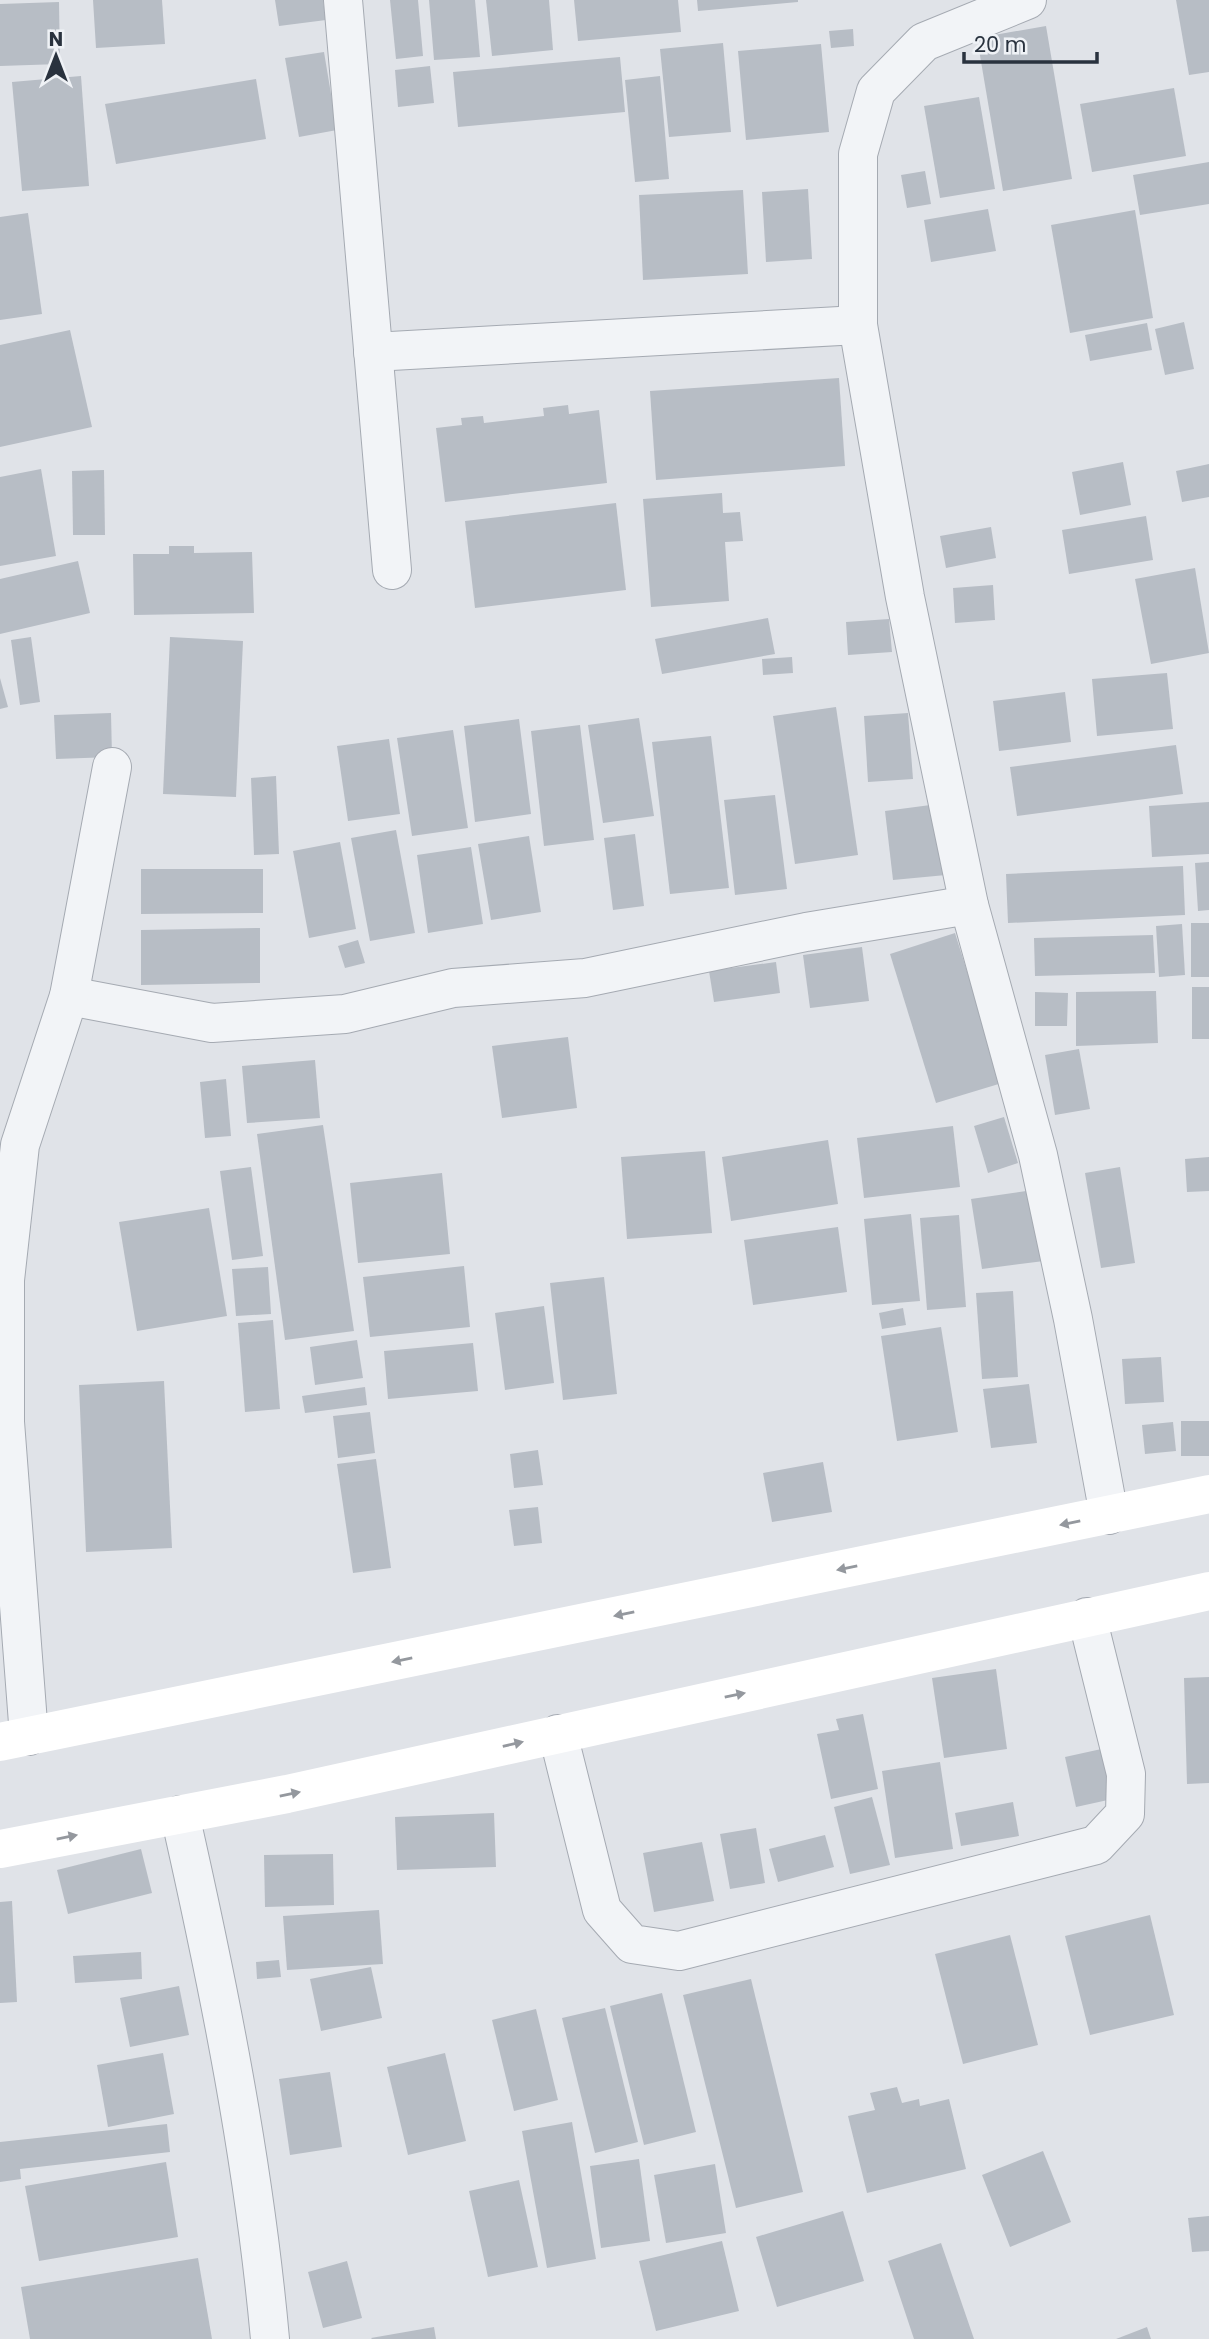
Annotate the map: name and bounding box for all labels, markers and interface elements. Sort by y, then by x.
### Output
north arrow [21,21,91,91]
scale bar [964,21,1097,65]
text: N [49,26,63,53]
text: 20 m [974,30,1027,59]
one-way arrow [1059,1517,1081,1528]
one-way arrow [836,1563,858,1574]
one-way arrow [613,1609,635,1620]
one-way arrow [391,1654,413,1665]
one-way arrow [724,1690,746,1701]
one-way arrow [502,1739,524,1750]
one-way arrow [279,1788,301,1799]
one-way arrow [56,1831,78,1842]

